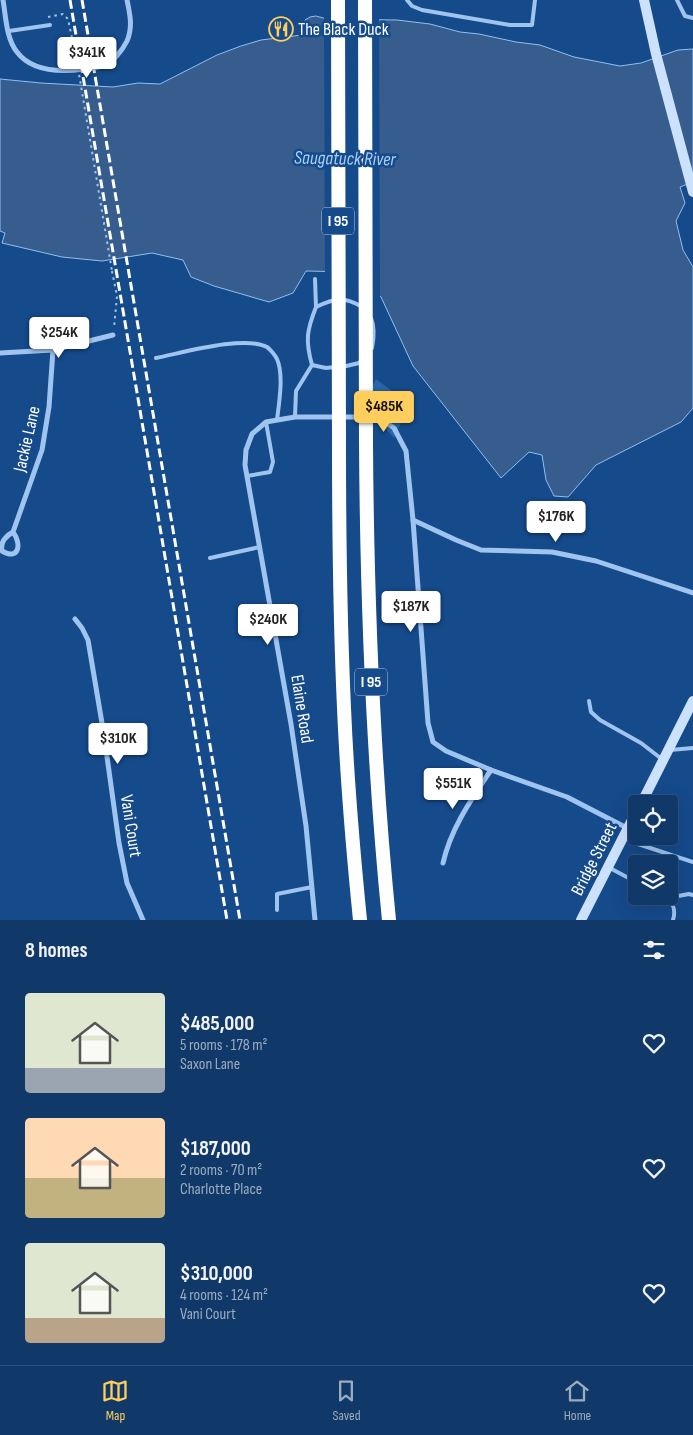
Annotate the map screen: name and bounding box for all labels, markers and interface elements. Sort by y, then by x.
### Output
restaurant icon: The Black Duck [268,16,294,42]
place label: The Black Duck [298,19,389,40]
pin: $341K [52,36,122,79]
text: $341K [68,43,106,62]
water label: Saugatuck River [294,147,397,171]
road number: I 95 [322,208,354,235]
pin: $254K [24,316,94,359]
text: $254K [40,323,78,342]
pin: $485K [349,390,419,433]
text: $485K [365,397,403,416]
street label: Jackie Lane [9,404,45,475]
pin: $176K [521,500,591,543]
text: $176K [538,507,574,526]
pin: $187K [376,590,446,633]
text: $187K [393,597,429,616]
pin: $240K [233,604,303,646]
text: $240K [249,610,287,629]
road number: I 95 [355,669,387,696]
street label: Elaine Road [286,673,318,745]
pin: $310K [83,722,153,765]
text: $310K [99,729,137,748]
pin: $551K [418,768,488,810]
text: $551K [435,774,471,793]
street label: Vani Court [116,793,146,859]
map controls [628,795,678,905]
button: locate [628,795,678,845]
street label: Bridge Street [567,818,622,899]
button: layers [628,855,678,905]
icon: filters [640,936,668,964]
text: 8 homes [25,938,88,963]
text: $485,000 [180,1011,254,1036]
icon: home [65,1013,125,1073]
icon: heart [640,1029,668,1057]
text: 5 rooms · 178 m² [180,1036,268,1055]
text: Saxon Lane [180,1055,240,1074]
text: $187,000 [180,1136,251,1161]
icon: home [65,1138,125,1198]
icon: heart [640,1154,668,1182]
text: 2 rooms · 70 m² [180,1161,262,1180]
text: Charlotte Place [180,1180,262,1199]
text: $310,000 [180,1261,253,1286]
icon: home [65,1263,125,1323]
icon: heart [640,1279,668,1307]
text: 4 rooms · 124 m² [180,1286,268,1305]
text: Vani Court [180,1305,236,1324]
tab: Map [101,1377,129,1424]
tab: Saved [332,1377,361,1424]
tab: Home [563,1377,591,1424]

